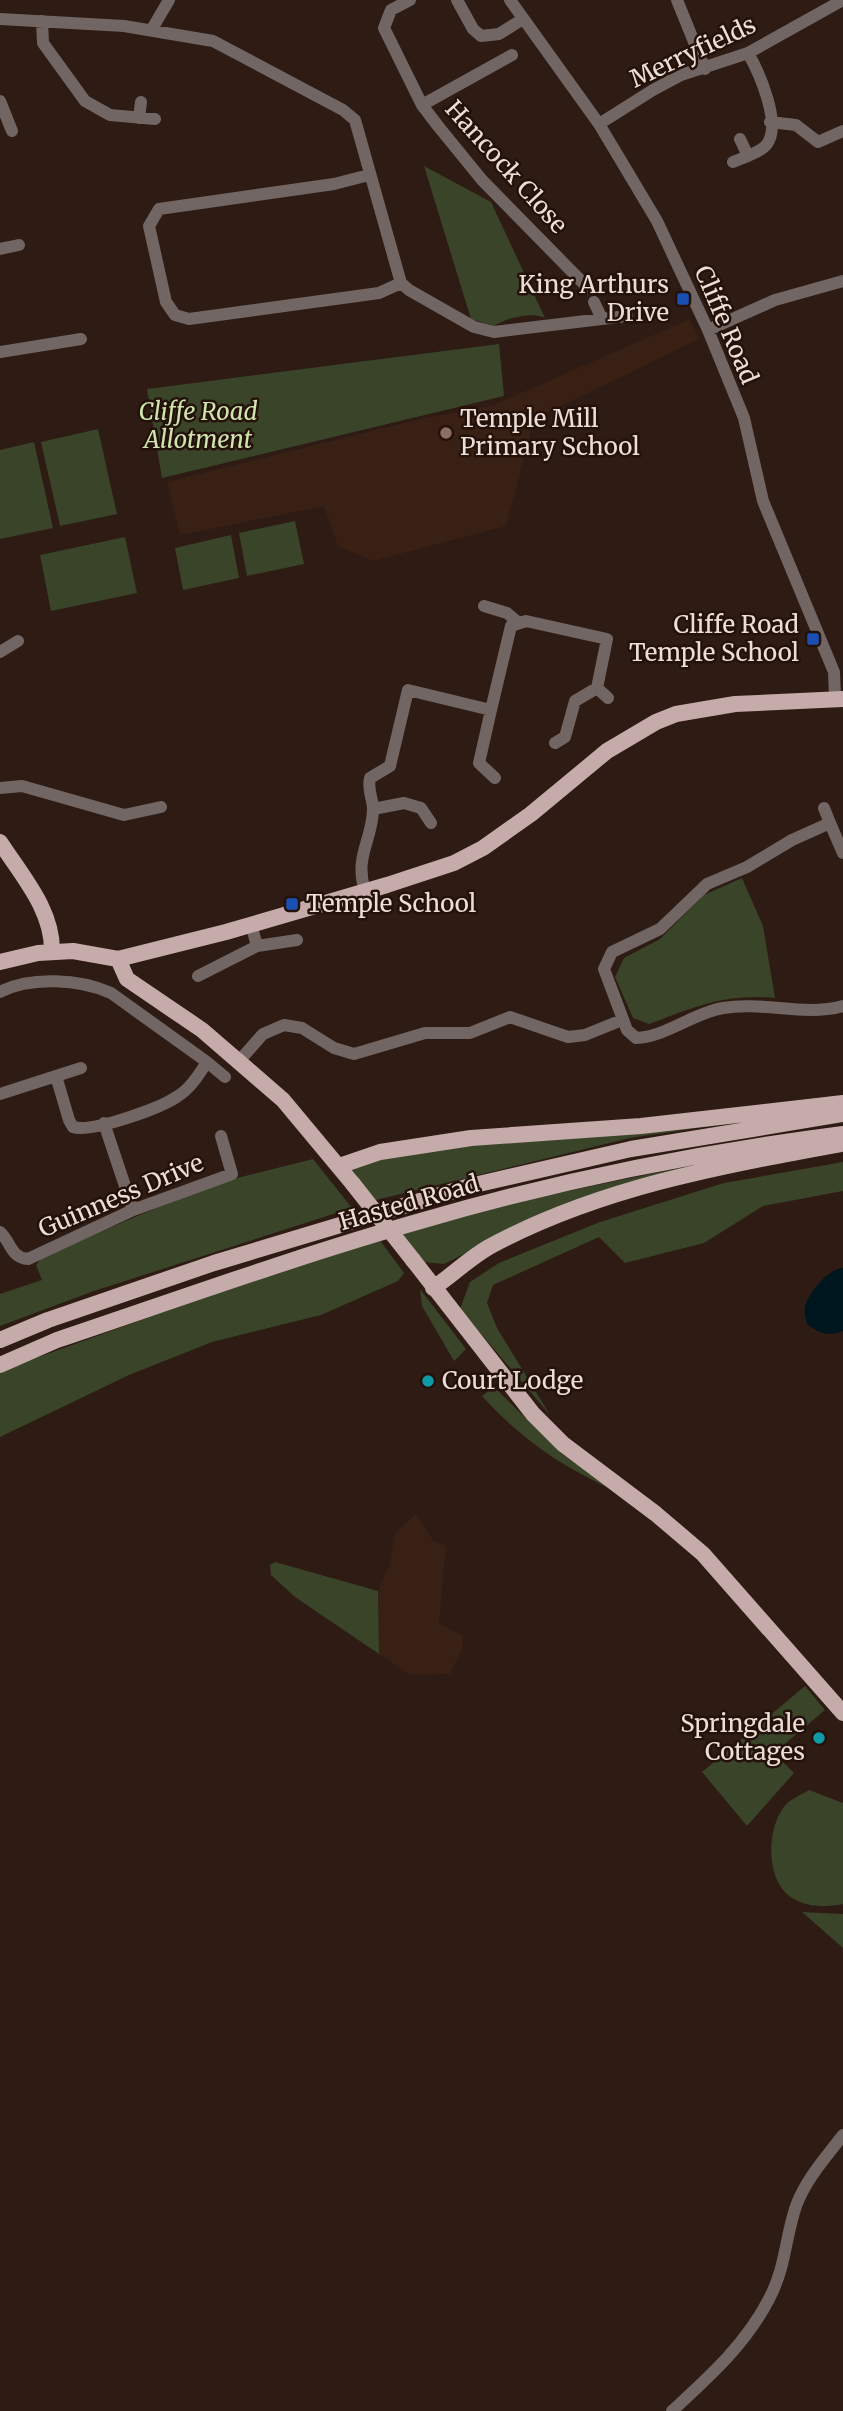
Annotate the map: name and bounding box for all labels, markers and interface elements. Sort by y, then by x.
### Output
street label: Merryfields [625,9,761,94]
street label: Hancock Close [438,94,574,240]
street label: Cliffe Road [688,261,765,389]
place label: King Arthurs Drive [519,269,669,328]
marker: King Arthurs Drive [675,291,691,307]
park label: Cliffe Road Allotment [139,396,257,455]
place label: Temple Mill Primary School [460,403,640,462]
marker: Temple Mill Primary School [438,425,454,441]
place label: Cliffe Road Temple School [629,609,799,668]
marker: Cliffe Road Temple School [805,631,821,647]
place label: Temple School [306,888,476,919]
marker: Temple School [284,896,300,912]
street label: Guinness Drive [34,1147,208,1244]
street label: Hasted Road [335,1168,482,1237]
place label: Court Lodge [442,1365,583,1396]
marker: Court Lodge [420,1373,436,1389]
place label: Springdale Cottages [680,1708,805,1767]
marker: Springdale Cottages [811,1730,827,1746]

